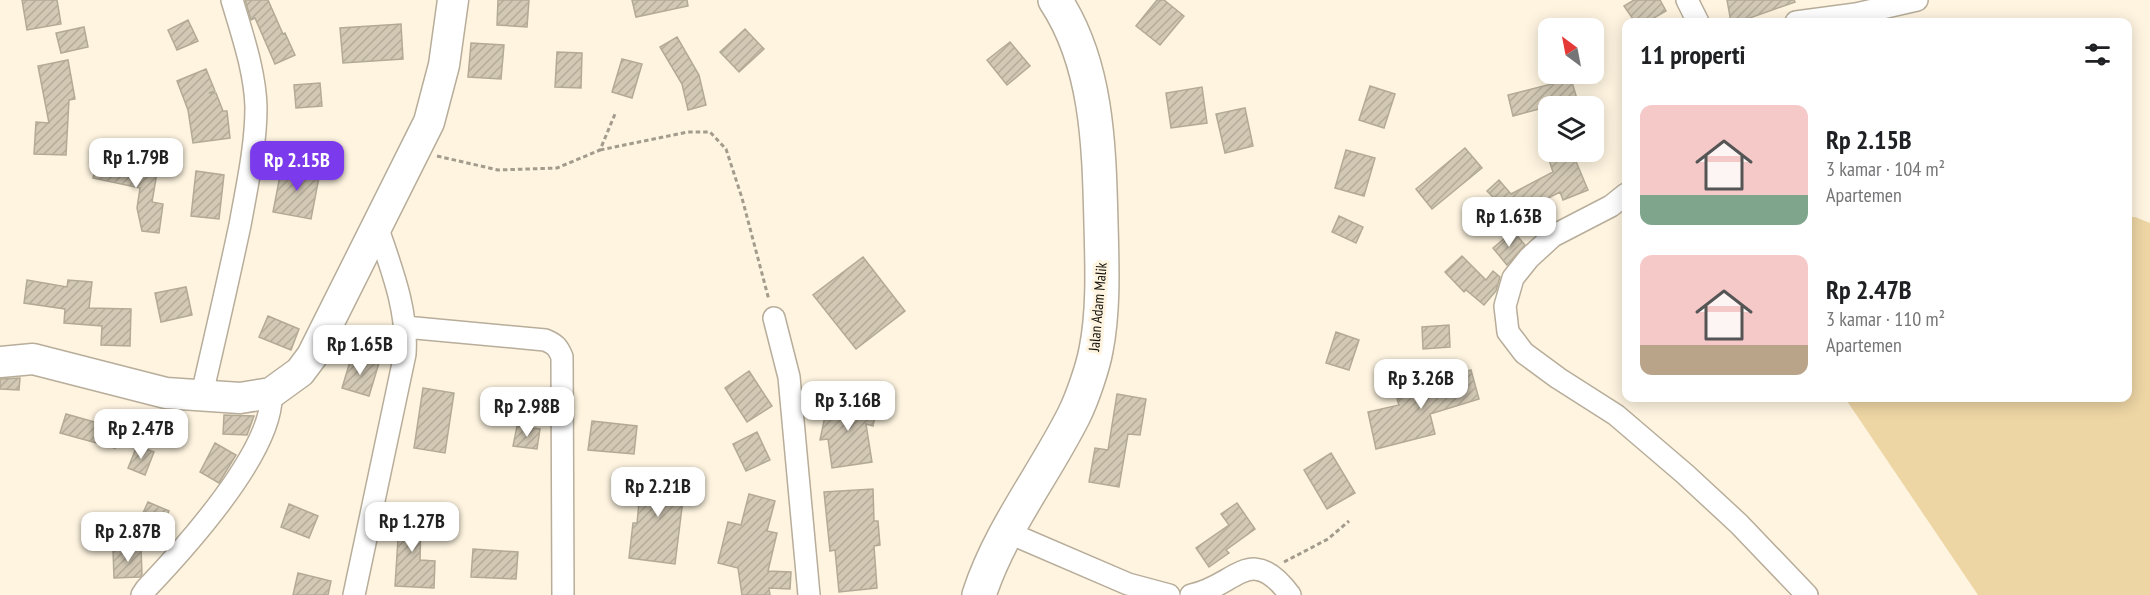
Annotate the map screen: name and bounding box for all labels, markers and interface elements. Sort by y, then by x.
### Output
north arrow [1538,18,1604,84]
map controls [1538,18,1604,162]
text: 11 properti [1640,38,1745,71]
icon: filters [2081,38,2114,71]
button: layers [1538,96,1604,162]
text: Rp 2.15B [1826,123,1912,156]
icon: home [1688,129,1760,201]
pin: Rp 1.79B [74,138,198,189]
pin: Rp 2.15B [235,141,359,192]
text: Rp 1.79B [103,144,169,170]
text: Rp 2.15B [264,147,330,173]
text: 3 kamar · 104 m² [1826,156,1945,182]
text: Apartemen [1826,182,1902,208]
pin: Rp 1.63B [1447,197,1571,248]
text: Rp 1.63B [1476,203,1542,229]
street label: Jalan Adam Malik [1084,262,1111,353]
text: Rp 2.47B [1826,273,1912,306]
icon: home [1688,279,1760,351]
text: 3 kamar · 110 m² [1826,306,1945,332]
pin: Rp 1.65B [298,325,422,376]
text: Rp 1.65B [327,331,393,357]
text: Apartemen [1826,332,1902,358]
pin: Rp 3.26B [1359,359,1483,410]
text: Rp 3.26B [1388,365,1454,391]
pin: Rp 3.16B [786,381,910,432]
pin: Rp 2.98B [465,387,589,438]
text: Rp 3.16B [815,387,881,413]
text: Rp 2.98B [494,393,560,419]
pin: Rp 2.47B [79,409,203,460]
text: Rp 2.47B [108,415,174,441]
pin: Rp 2.21B [596,467,720,518]
text: Rp 2.21B [625,473,691,499]
pin: Rp 1.27B [350,502,474,553]
text: Rp 1.27B [379,508,445,534]
pin: Rp 2.87B [66,512,190,563]
text: Rp 2.87B [95,518,161,544]

